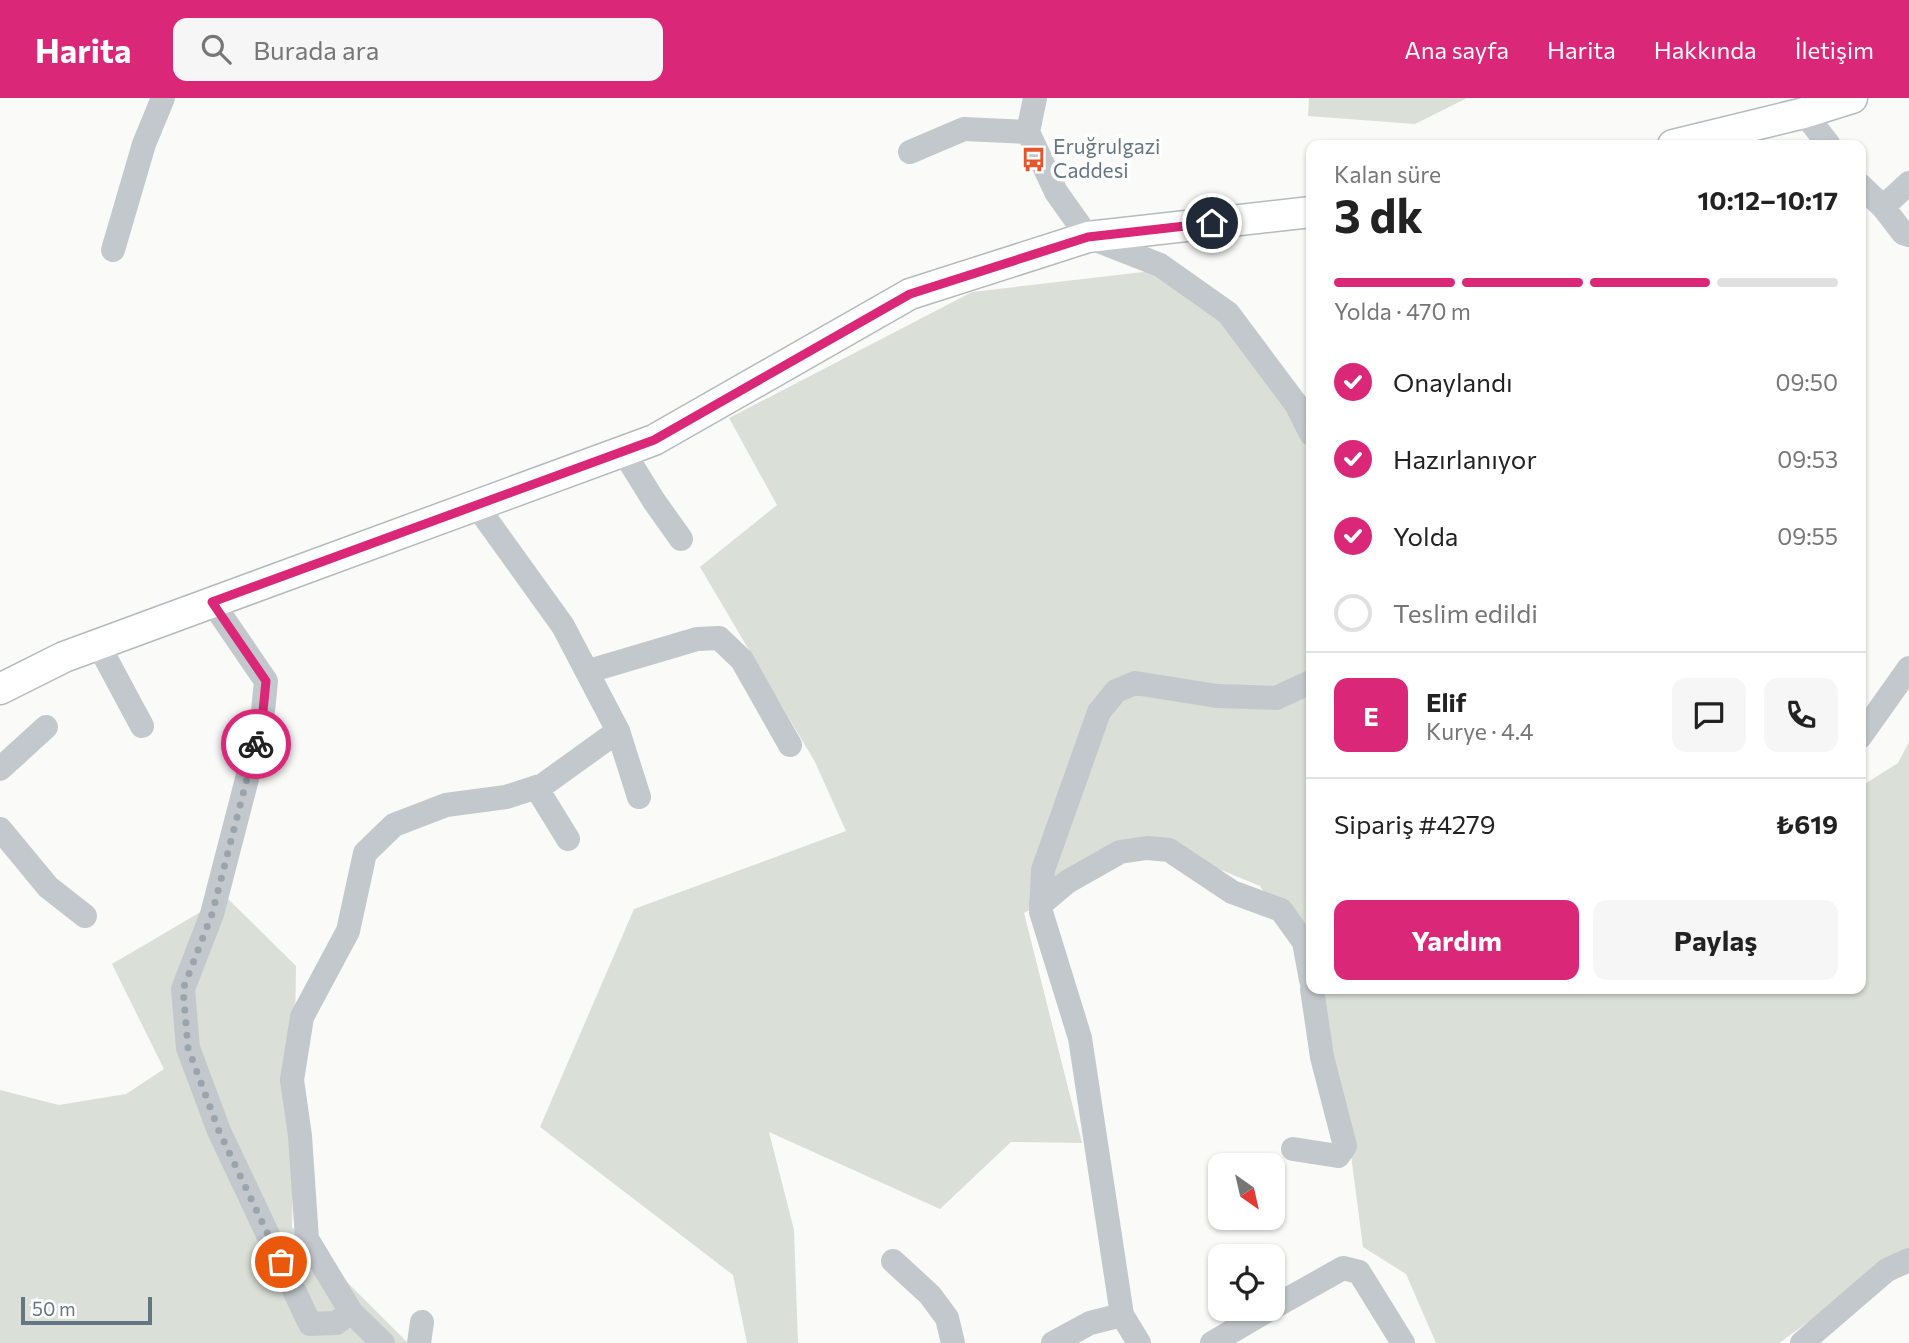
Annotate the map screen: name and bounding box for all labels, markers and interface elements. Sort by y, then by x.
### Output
search box [173,18,663,81]
text: Harita [35,29,131,70]
icon: search [197,30,235,68]
text: Burada ara [253,34,379,65]
text: Ana sayfa [1404,35,1509,64]
text: Harita [1547,35,1616,64]
text: Hakkında [1654,35,1757,64]
text: İletişim [1795,35,1874,64]
place label: Eruğrulgazi Caddesi [1053,133,1160,182]
bus stop icon: Eruğrulgazi Caddesi [1019,145,1047,173]
text: Kalan süre [1334,160,1441,188]
text: 10:12–10:17 [1698,184,1838,215]
text: 3 dk [1334,186,1423,242]
pin [1182,193,1242,253]
icon: home [1193,204,1231,242]
text: Yolda · 470 m [1334,297,1471,325]
icon: check [1334,363,1372,401]
text: Onaylandı [1393,366,1513,397]
text: 09:50 [1775,368,1838,396]
icon: check [1334,440,1372,478]
text: Hazırlanıyor [1393,443,1537,474]
text: 09:53 [1777,445,1838,473]
icon: check [1334,517,1372,555]
text: Yolda [1393,520,1458,551]
text: 09:55 [1777,522,1838,550]
text: Teslim edildi [1393,597,1538,628]
button: chat [1672,678,1746,752]
button: phone [1764,678,1838,752]
text: Elif [1426,686,1466,717]
text: E [1363,700,1379,731]
courier [221,709,291,779]
text: Kurye · 4.4 [1426,717,1534,745]
icon: bike [237,725,275,763]
text: Sipariş #4279 [1334,808,1496,839]
text: ₺619 [1775,808,1838,839]
button: Yardım [1334,900,1579,980]
button: Paylaş [1593,900,1838,980]
north arrow [1208,1153,1284,1230]
map controls [1208,1153,1285,1321]
pin [251,1232,311,1292]
icon: bag [262,1243,300,1281]
button: locate [1208,1244,1285,1321]
scale bar [21,1294,152,1326]
text: 50 m [32,1297,76,1320]

